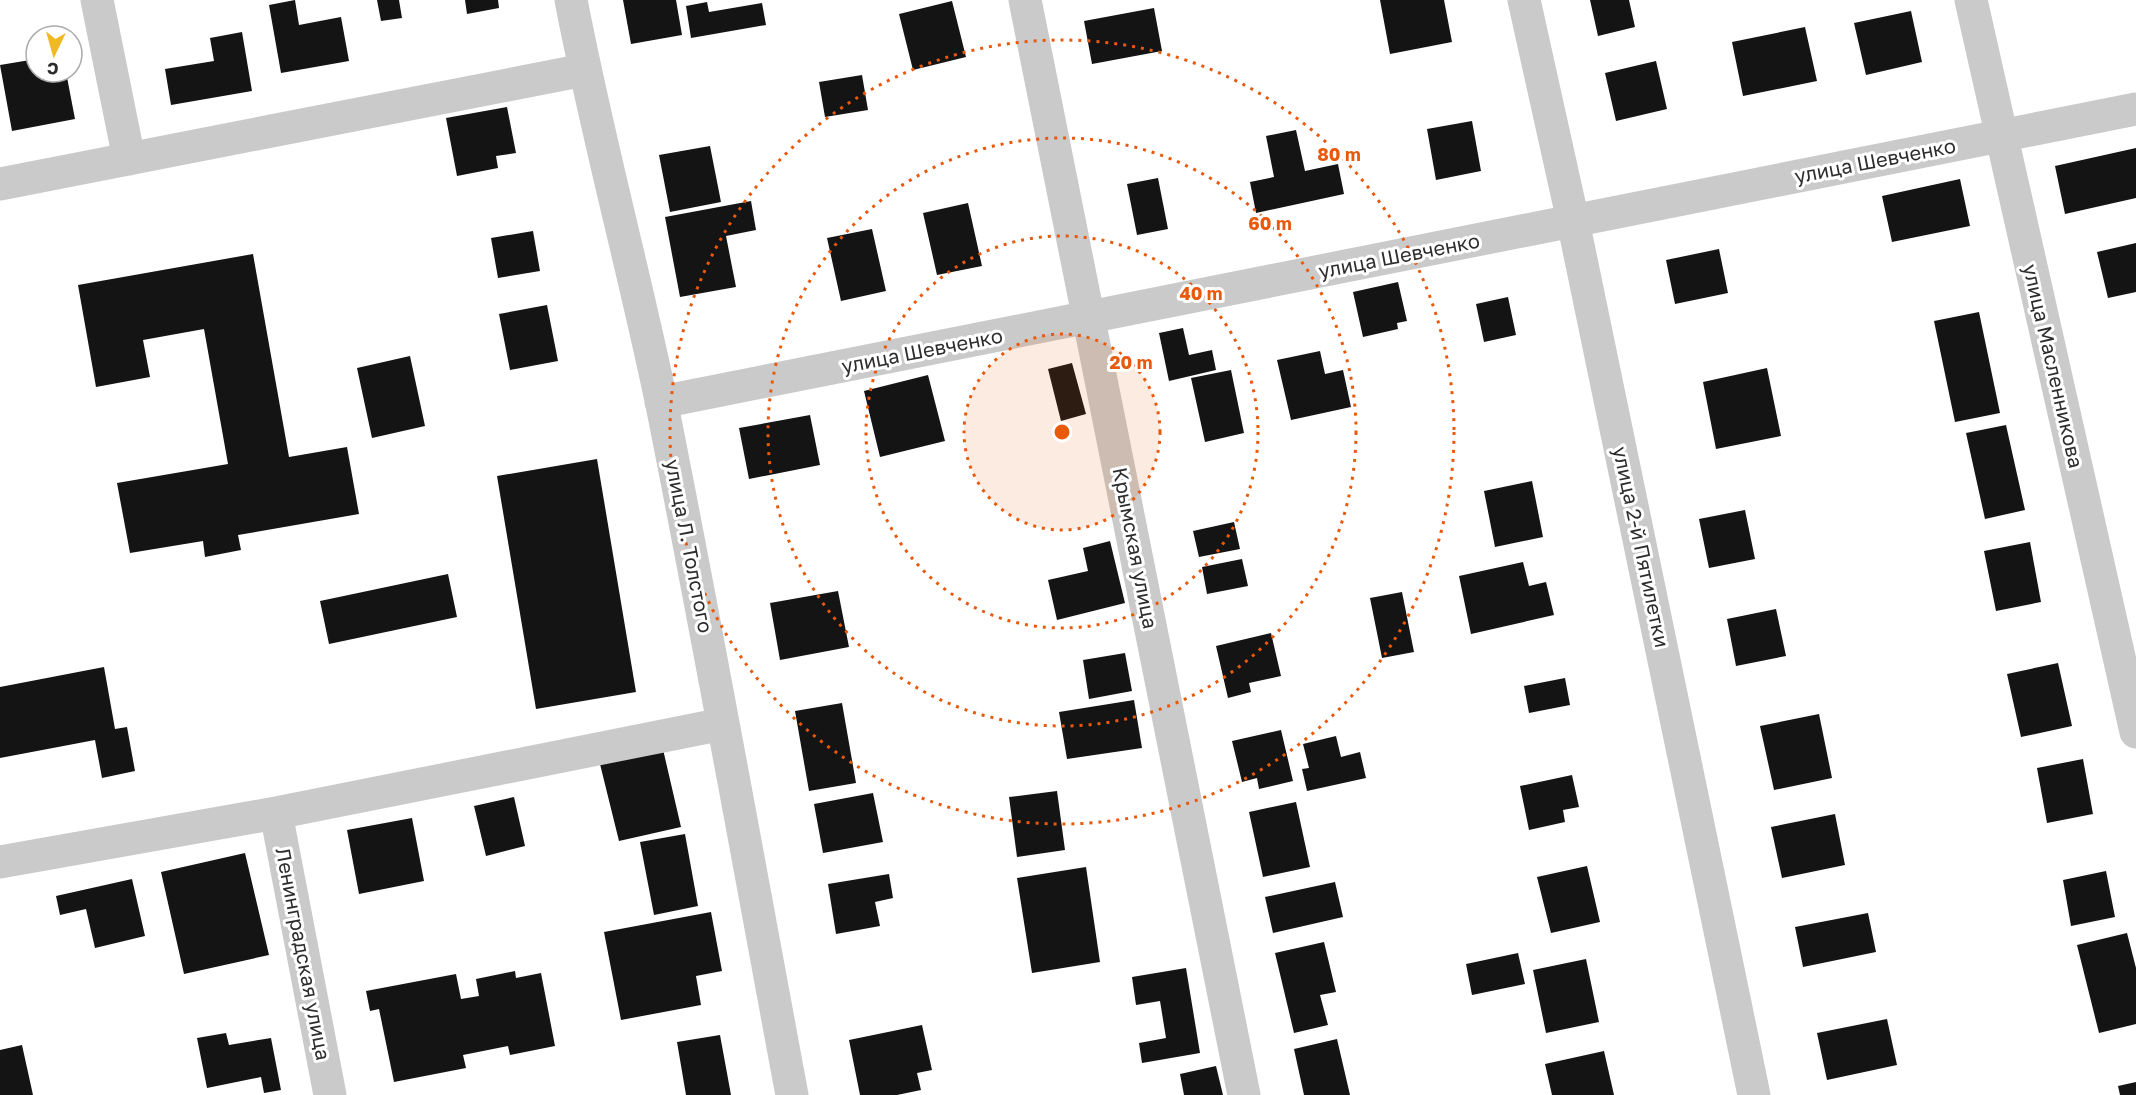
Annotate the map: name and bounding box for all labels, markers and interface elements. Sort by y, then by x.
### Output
north arrow [24,24,84,84]
text: С [46,58,59,79]
street label: улица Шевченко [1792,133,1958,187]
text: 80 m [1317,143,1361,165]
text: 60 m [1248,212,1292,234]
street label: улица Шевченко [1316,228,1482,282]
street label: улица Масленникова [2019,261,2089,470]
text: 40 m [1179,282,1223,304]
street label: улица Шевченко [839,323,1005,377]
text: 20 m [1110,351,1152,373]
centre of rings [1052,422,1072,442]
street label: улица 2-й Пятилетки [1609,444,1675,650]
street label: улица Л. Толстого [661,457,719,635]
street label: Крымская улица [1109,465,1163,631]
street label: Ленинградская улица [272,846,336,1062]

